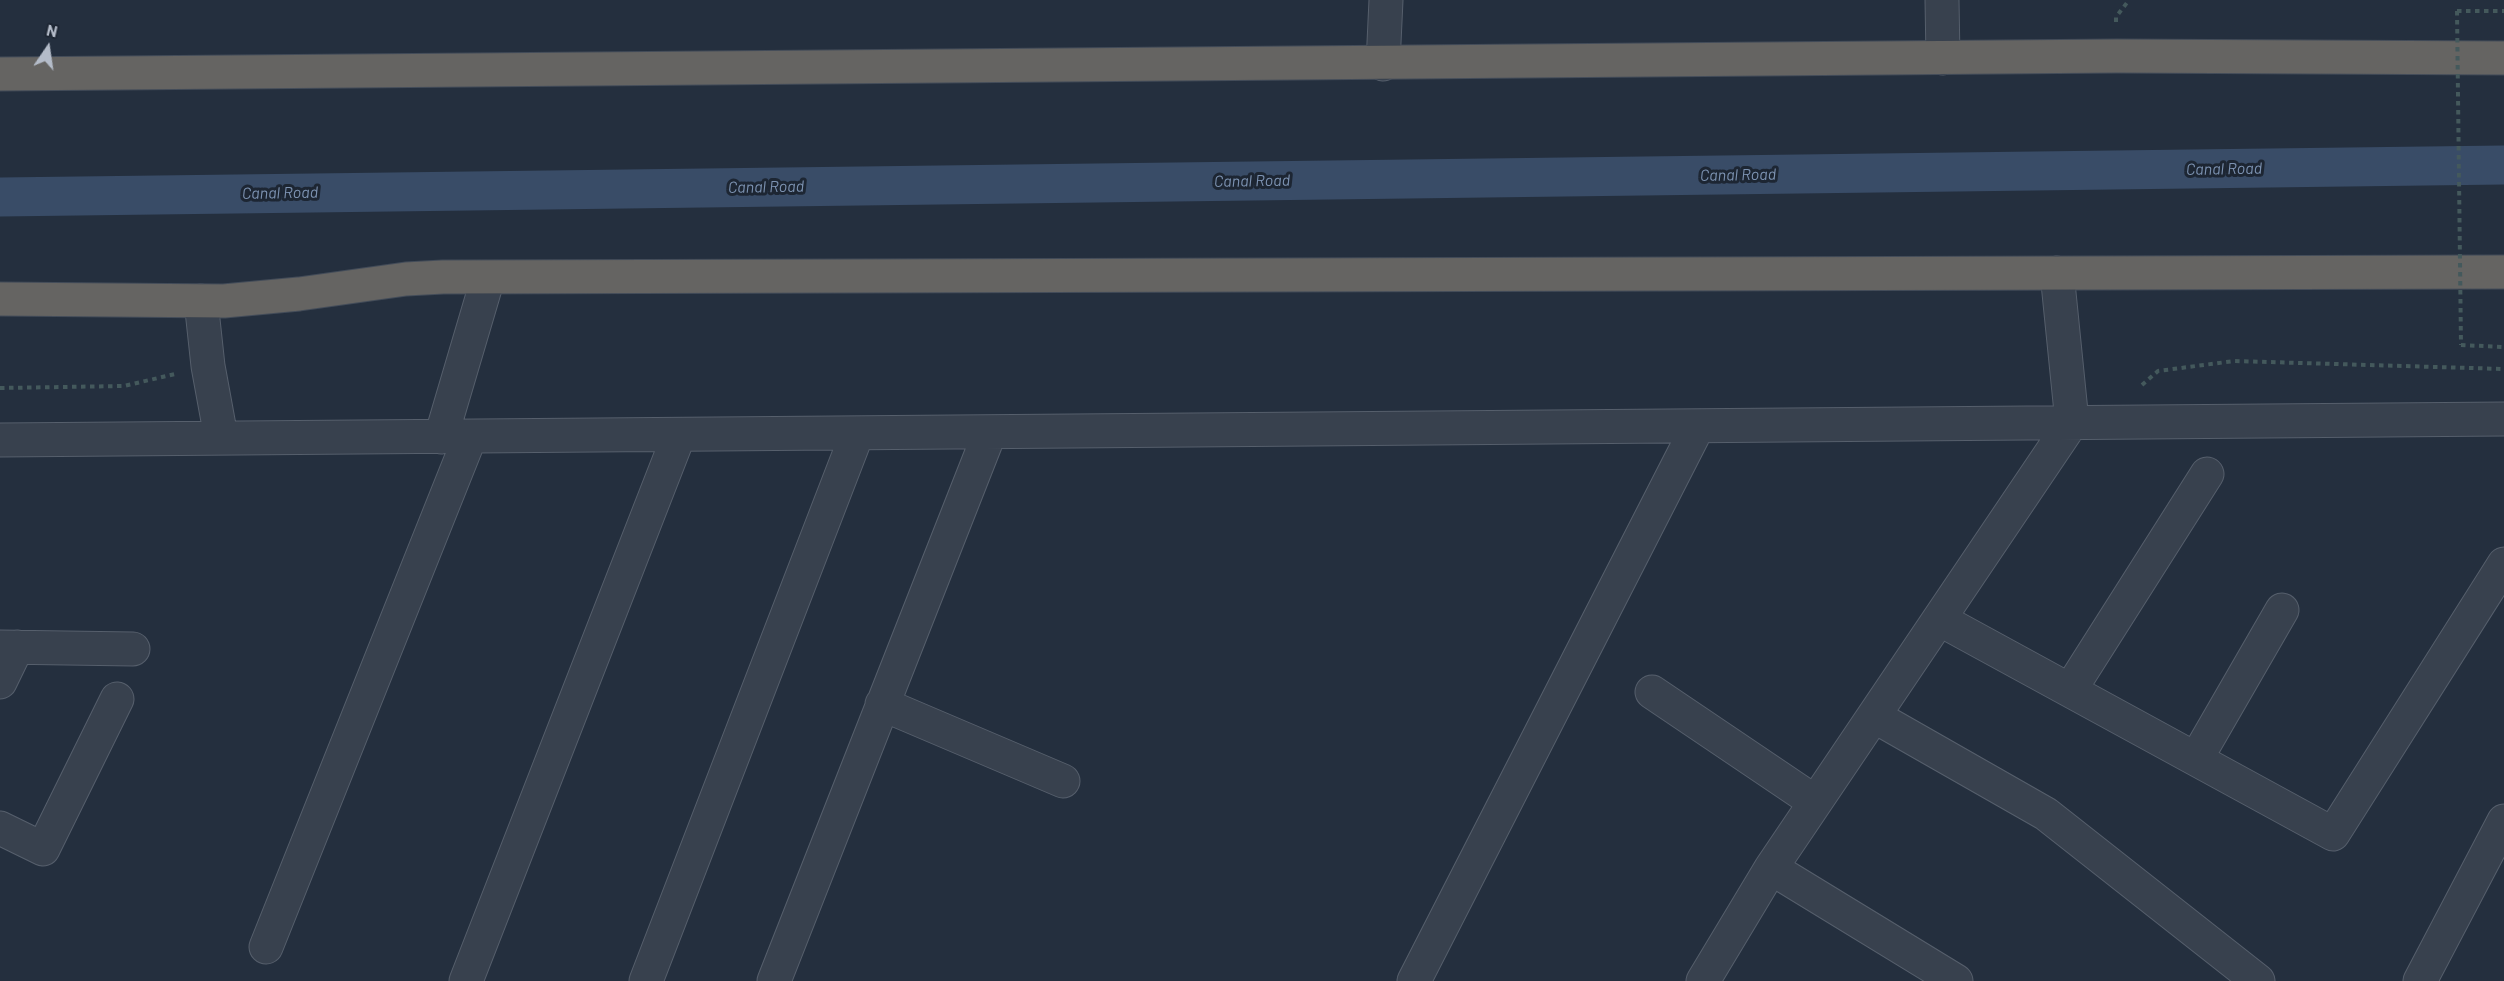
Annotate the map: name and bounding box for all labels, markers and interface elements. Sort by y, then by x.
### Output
north arrow [18,18,78,78]
text: N [45,20,59,40]
water label: Canal Road [2186,159,2262,179]
water label: Canal Road [1700,165,1776,185]
water label: Canal Road [1214,171,1290,191]
water label: Canal Road [728,177,804,197]
water label: Canal Road [242,183,318,203]

